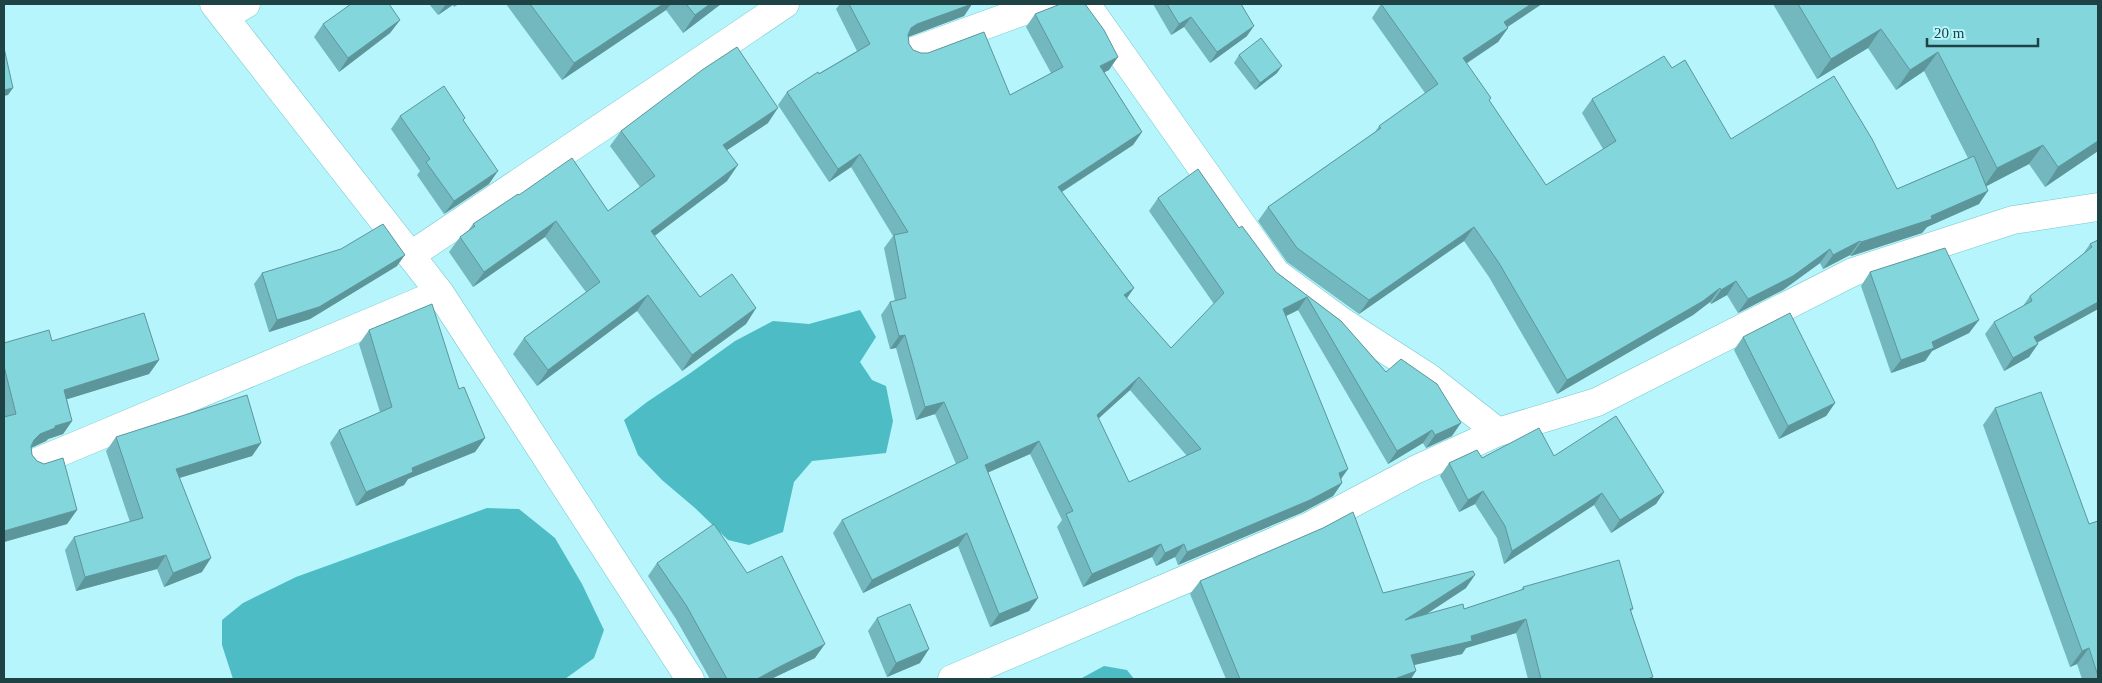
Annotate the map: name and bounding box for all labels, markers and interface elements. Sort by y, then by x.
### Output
scale bar [1927,15,2038,47]
text: 20 m [1934,25,1965,41]

